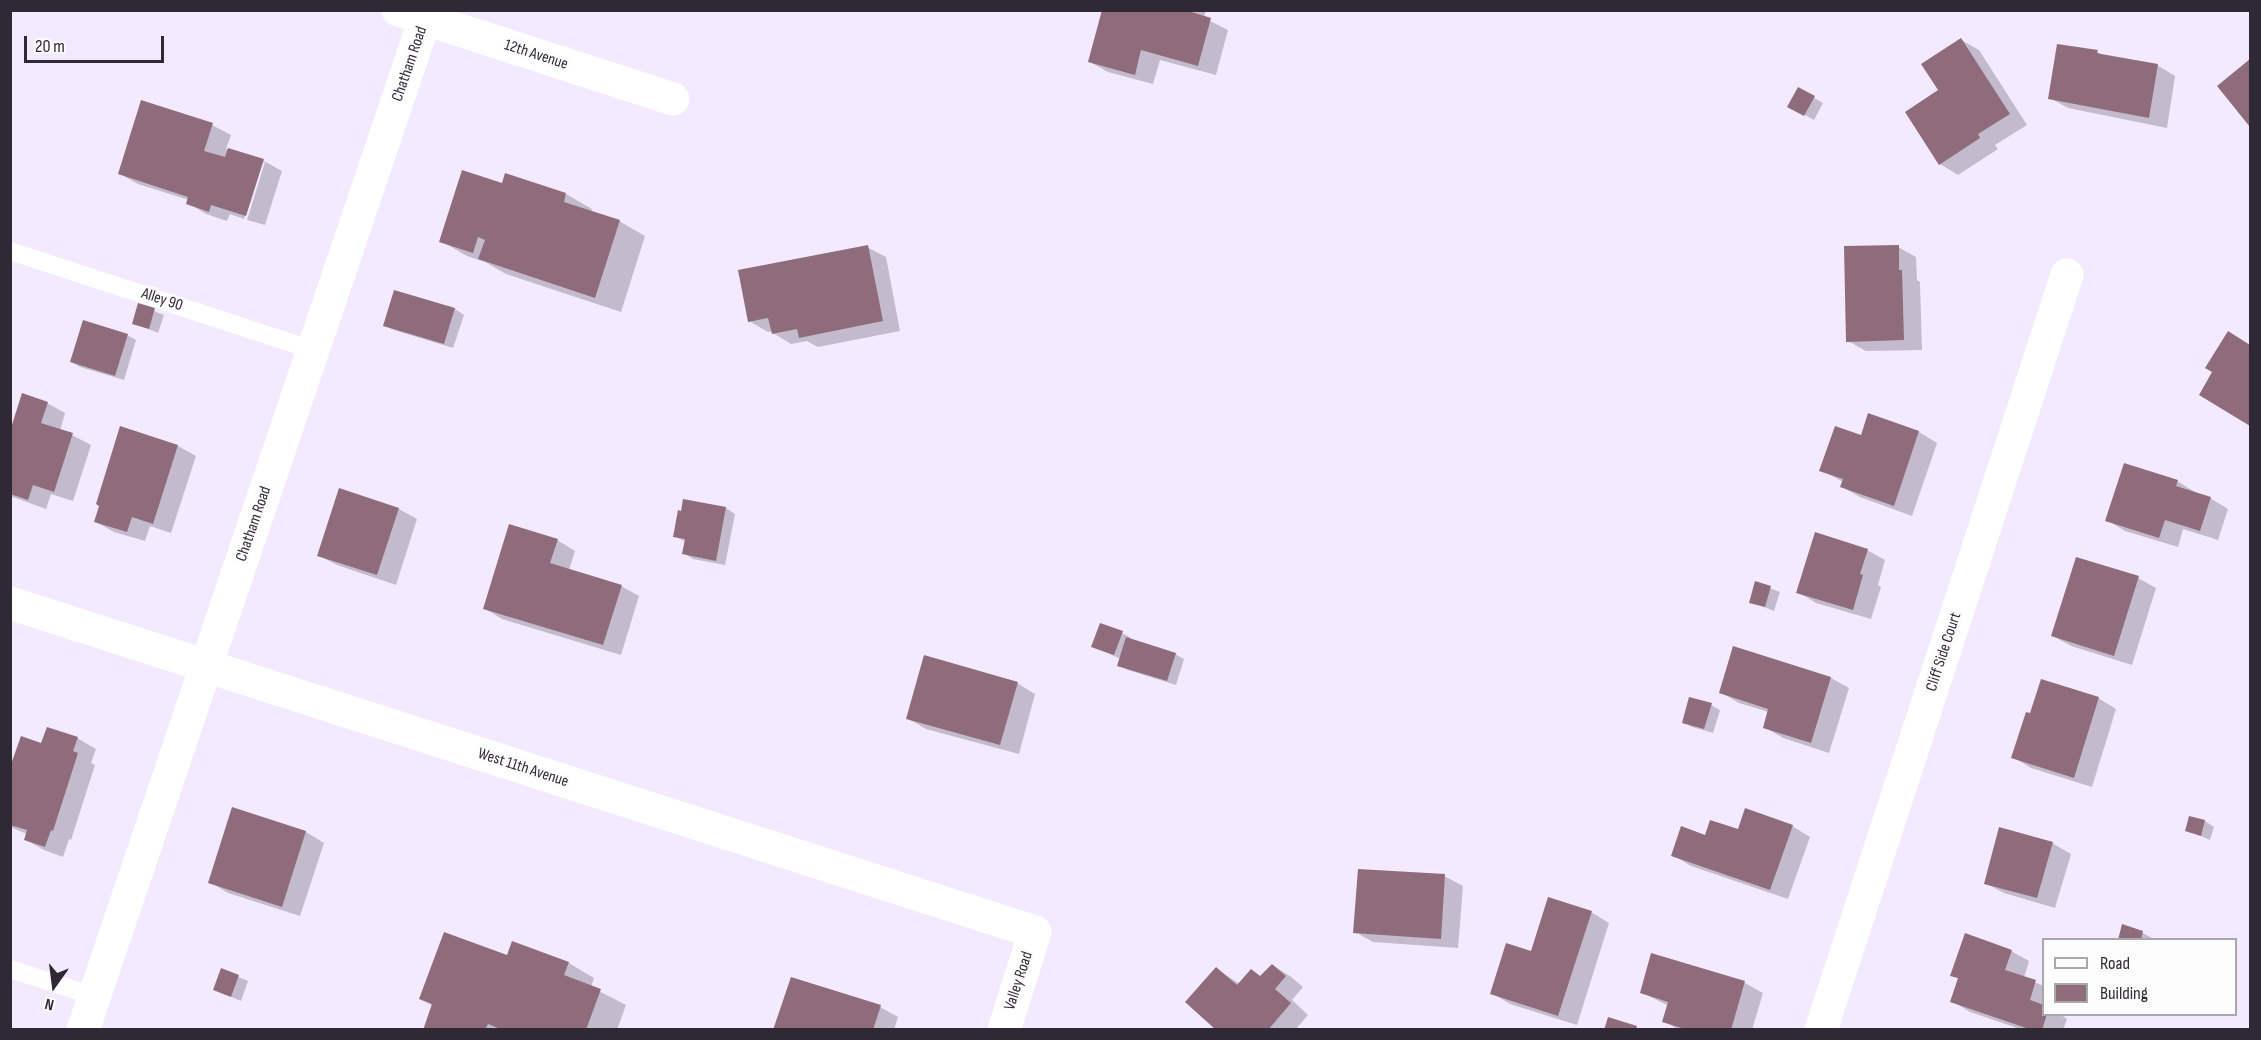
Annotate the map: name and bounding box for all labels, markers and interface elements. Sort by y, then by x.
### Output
scale bar [27,24,166,62]
street label: Chatham Road [388,24,432,104]
text: 20 m [35,36,65,57]
street label: 12th Avenue [502,36,570,74]
street label: Alley 90 [139,284,185,316]
street label: Chatham Road [232,484,276,564]
street label: Cliff Side Court [1922,610,1966,694]
street label: West 11th Avenue [475,744,571,792]
legend [2042,938,2237,1016]
street label: Valley Road [1001,949,1037,1013]
text: Road [2100,953,2130,974]
north arrow [24,956,84,1016]
text: Building [2100,983,2148,1004]
text: N [43,994,56,1014]

